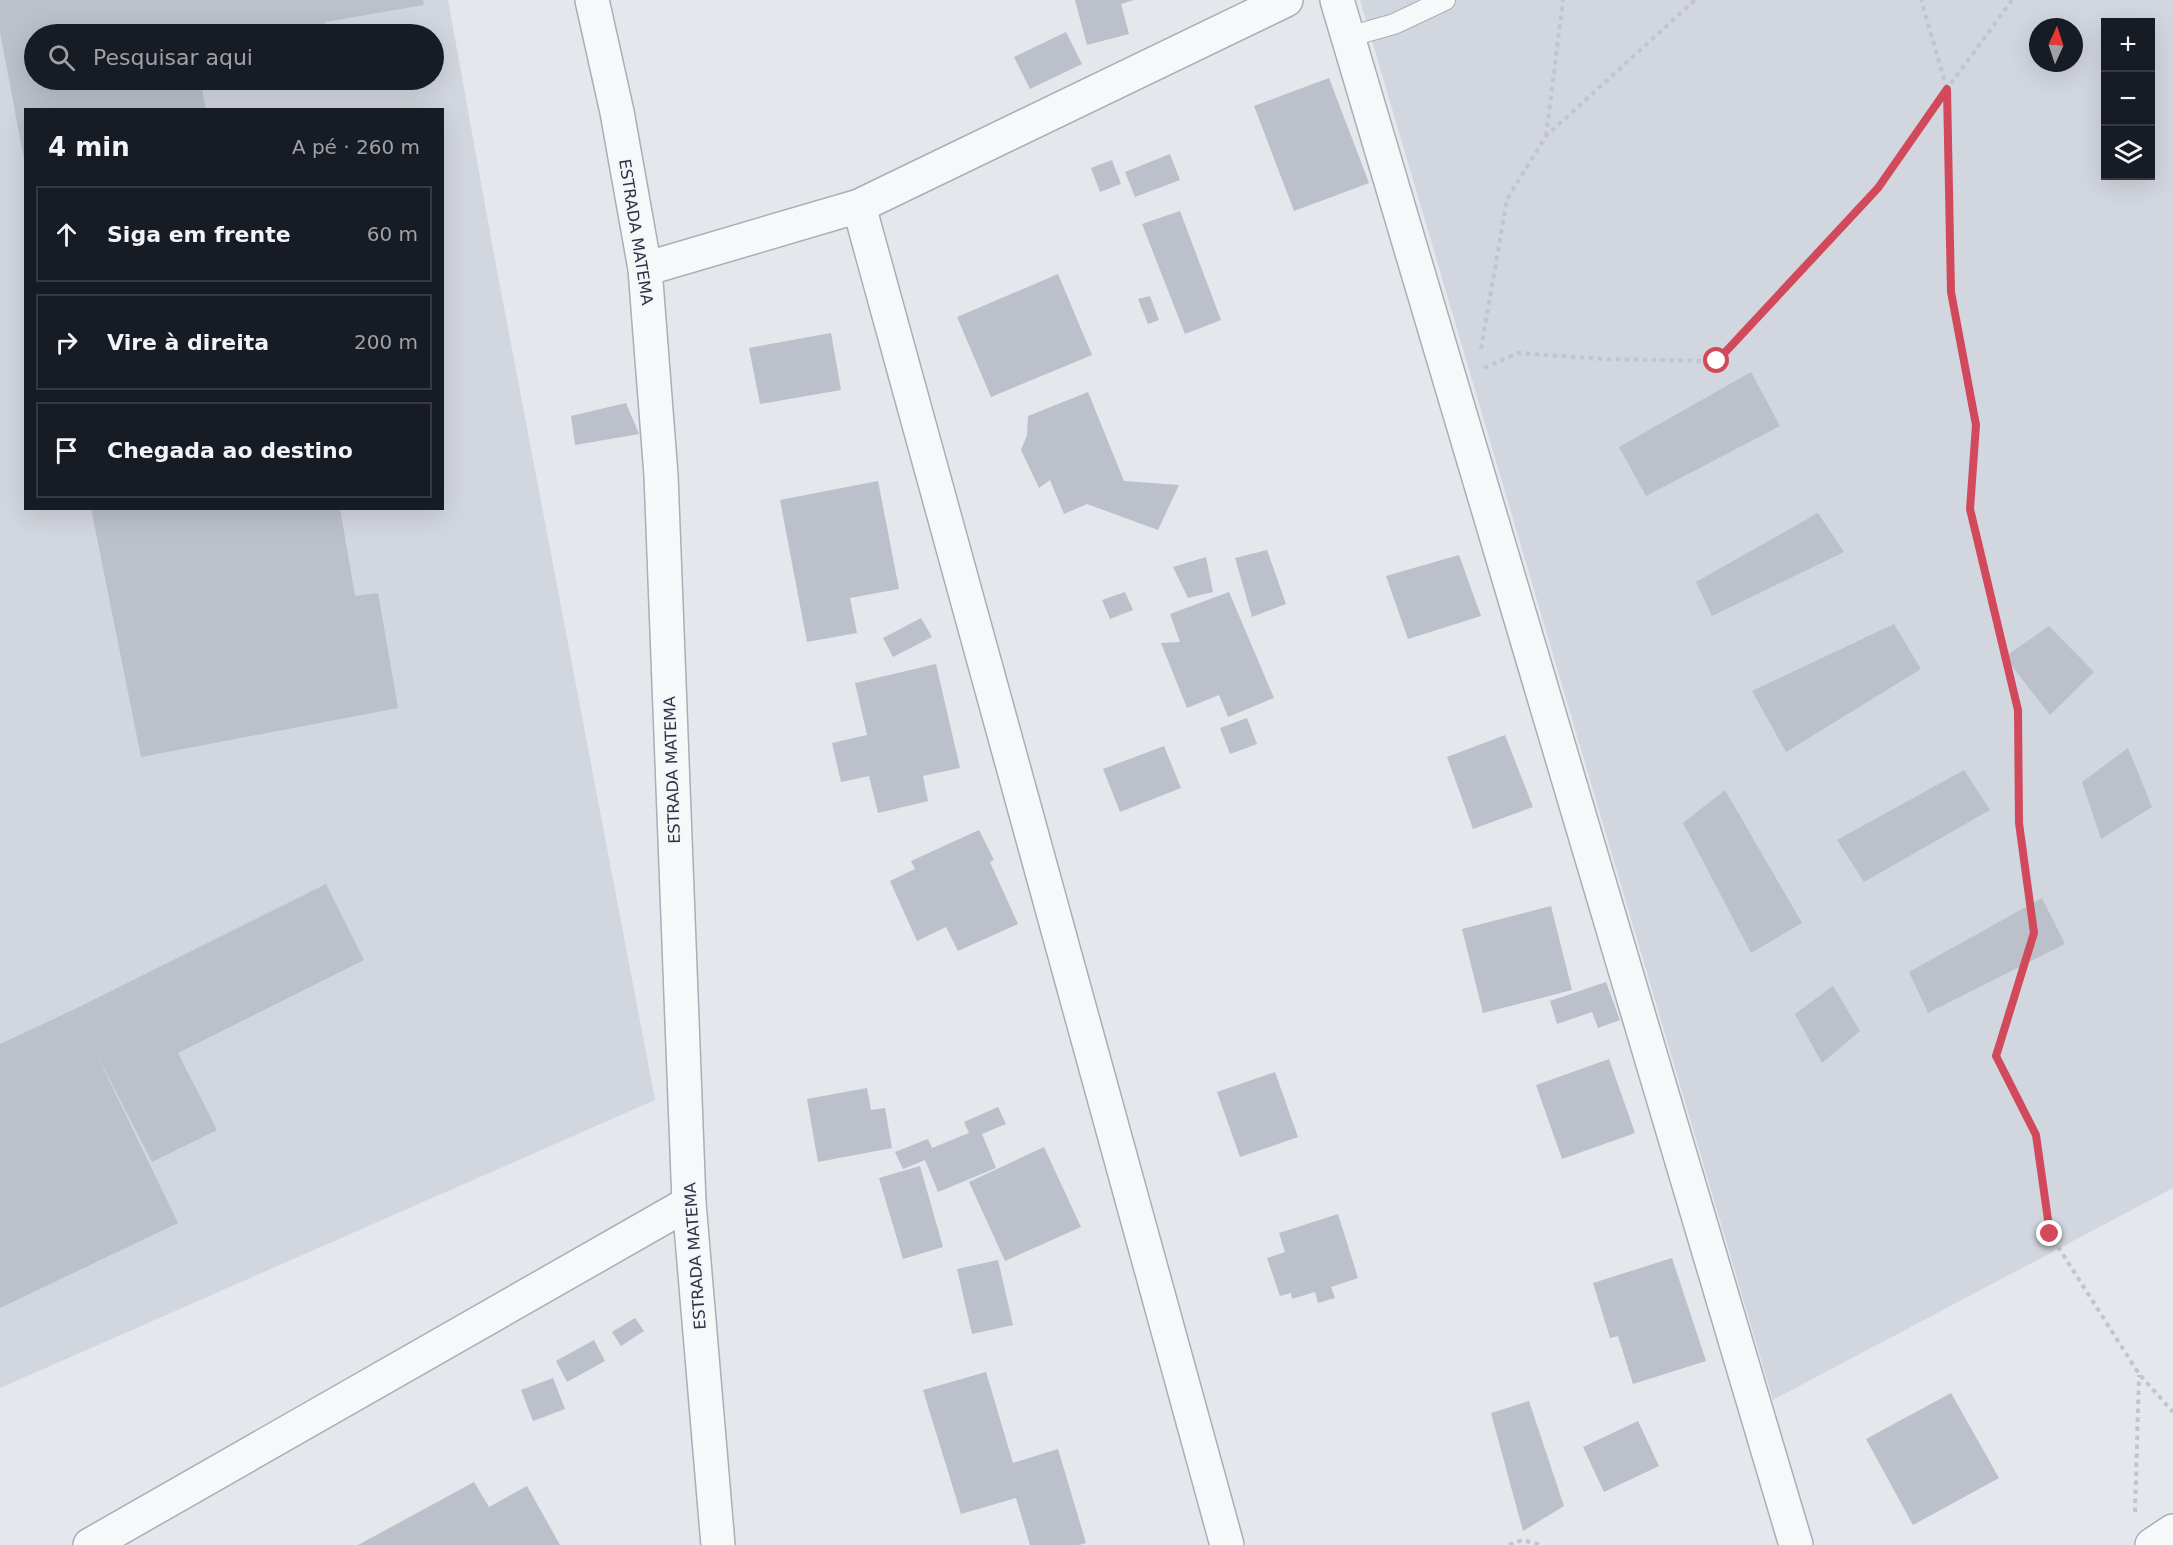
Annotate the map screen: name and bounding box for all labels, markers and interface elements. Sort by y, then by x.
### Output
north arrow [2029,18,2083,72]
map controls [2101,18,2155,180]
button: + [2101,18,2155,72]
search box [24,24,444,90]
icon: search [45,41,78,74]
text: Pesquisar aqui [93,45,253,70]
button: − [2101,72,2155,126]
button: layers [2101,126,2155,180]
text: 4 min [48,132,130,162]
text: A pé · 260 m [292,135,420,159]
street label: ESTRADA MATEMA [615,158,657,306]
icon: ahead [50,218,83,251]
text: Siga em frente [107,222,291,247]
text: 60 m [367,222,418,246]
icon: right [50,326,83,359]
text: Vire à direita [107,330,269,355]
text: 200 m [354,330,418,354]
route start [1703,347,1729,373]
icon: arrive [50,434,83,467]
text: Chegada ao destino [107,438,353,463]
street label: ESTRADA MATEMA [660,696,684,844]
street label: ESTRADA MATEMA [680,1182,710,1330]
route end [2036,1220,2062,1246]

